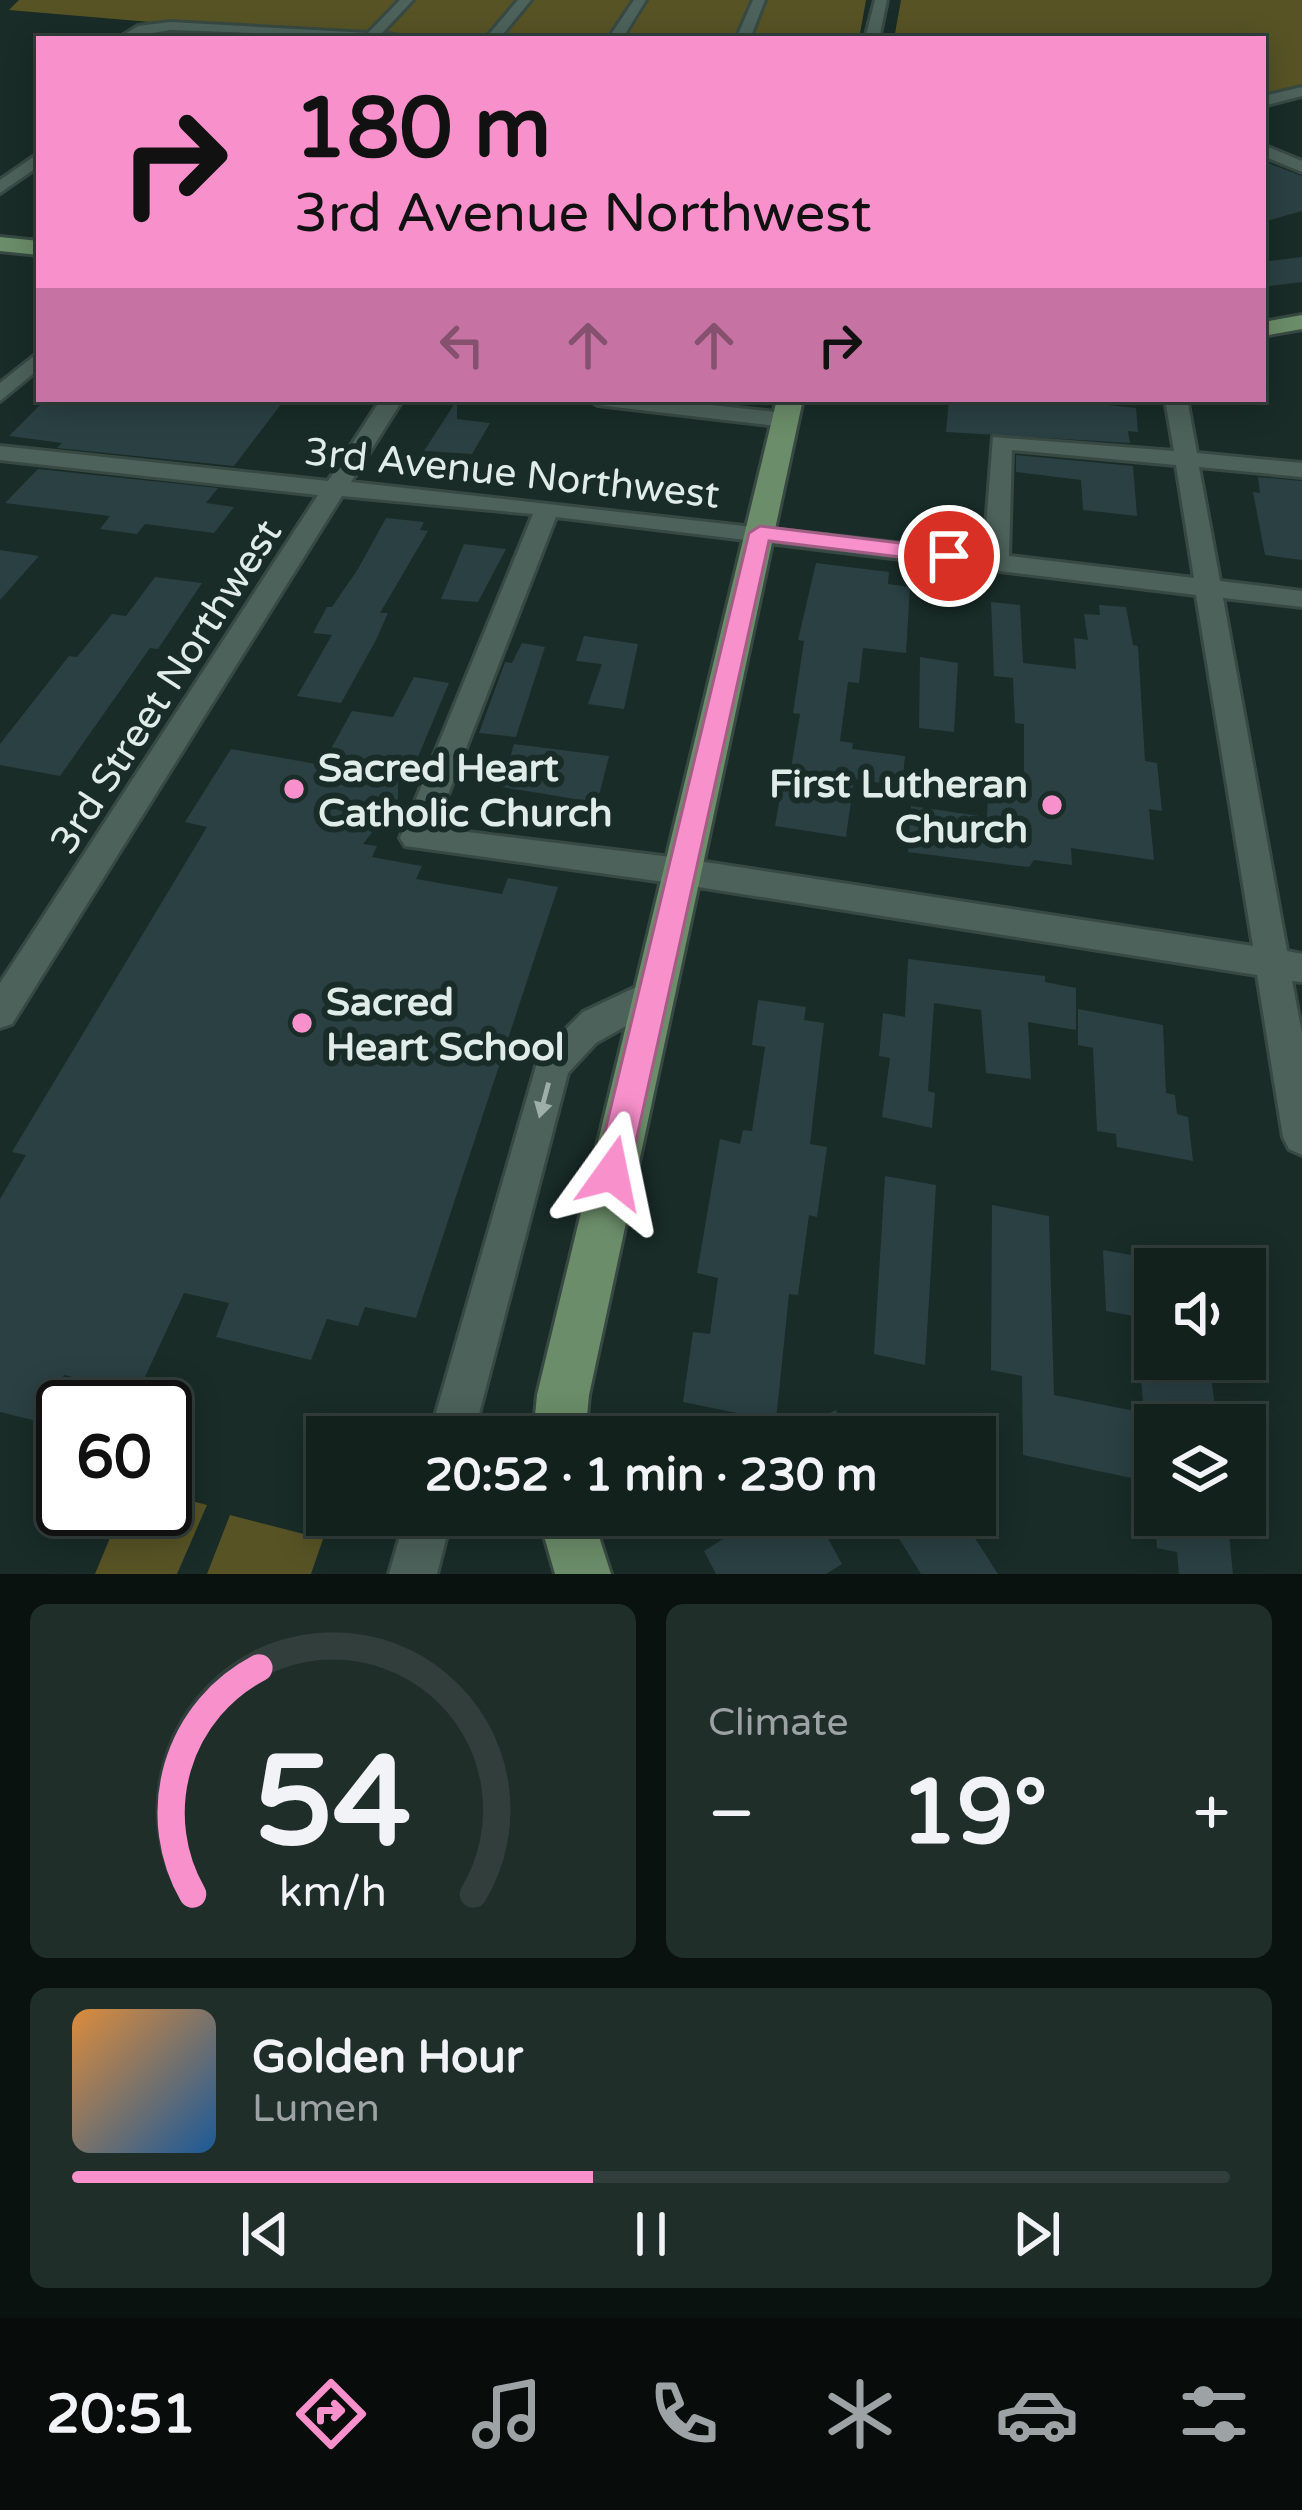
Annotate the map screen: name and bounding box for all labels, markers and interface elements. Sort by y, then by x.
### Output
text: 180 m [294,79,551,180]
icon: right [96,84,252,240]
text: 3rd Avenue Northwest [294,181,872,246]
icon: left [429,312,495,378]
icon: ahead [555,312,621,378]
icon: ahead [681,312,747,378]
icon: right [807,312,873,378]
street label: 3rd Avenue Northwest [302,428,722,519]
pin [898,505,1000,607]
street label: 3rd Street Northwest [41,511,292,863]
icon: arrive [916,523,982,589]
place label: Sacred Heart Catholic Church [318,745,613,837]
place label: First Lutheran Church [769,761,1028,853]
marker: Sacred Heart Catholic Church [281,776,307,802]
marker: First Lutheran Church [1039,792,1065,818]
place label: Sacred Heart School [326,979,565,1071]
marker: Sacred Heart School [289,1010,315,1036]
one-way arrow [533,1081,552,1118]
position arrow [549,1110,675,1236]
map controls [1134,1248,1266,1536]
button: sound [1134,1248,1266,1380]
speed limit sign: 60 [36,1380,192,1536]
button: layers [1134,1404,1266,1536]
text: 20:52 · 1 min · 230 m [425,1449,877,1503]
text: Climate [708,1699,848,1746]
text: 54 [255,1728,411,1879]
text: 19° [900,1759,1047,1868]
text: − [708,1774,755,1854]
text: + [1193,1774,1230,1854]
text: km/h [279,1867,387,1918]
text: Golden Hour [252,2031,523,2085]
text: Lumen [252,2085,380,2132]
icon: previous [232,2201,298,2267]
icon: pause [618,2201,684,2267]
icon: next [1004,2201,1070,2267]
icon: directions [289,2372,373,2456]
icon: music [465,2372,549,2456]
icon: phone [642,2372,726,2456]
icon: climate [818,2372,902,2456]
icon: car [995,2372,1079,2456]
icon: filters [1172,2372,1256,2456]
text: 20:51 [46,2382,196,2447]

